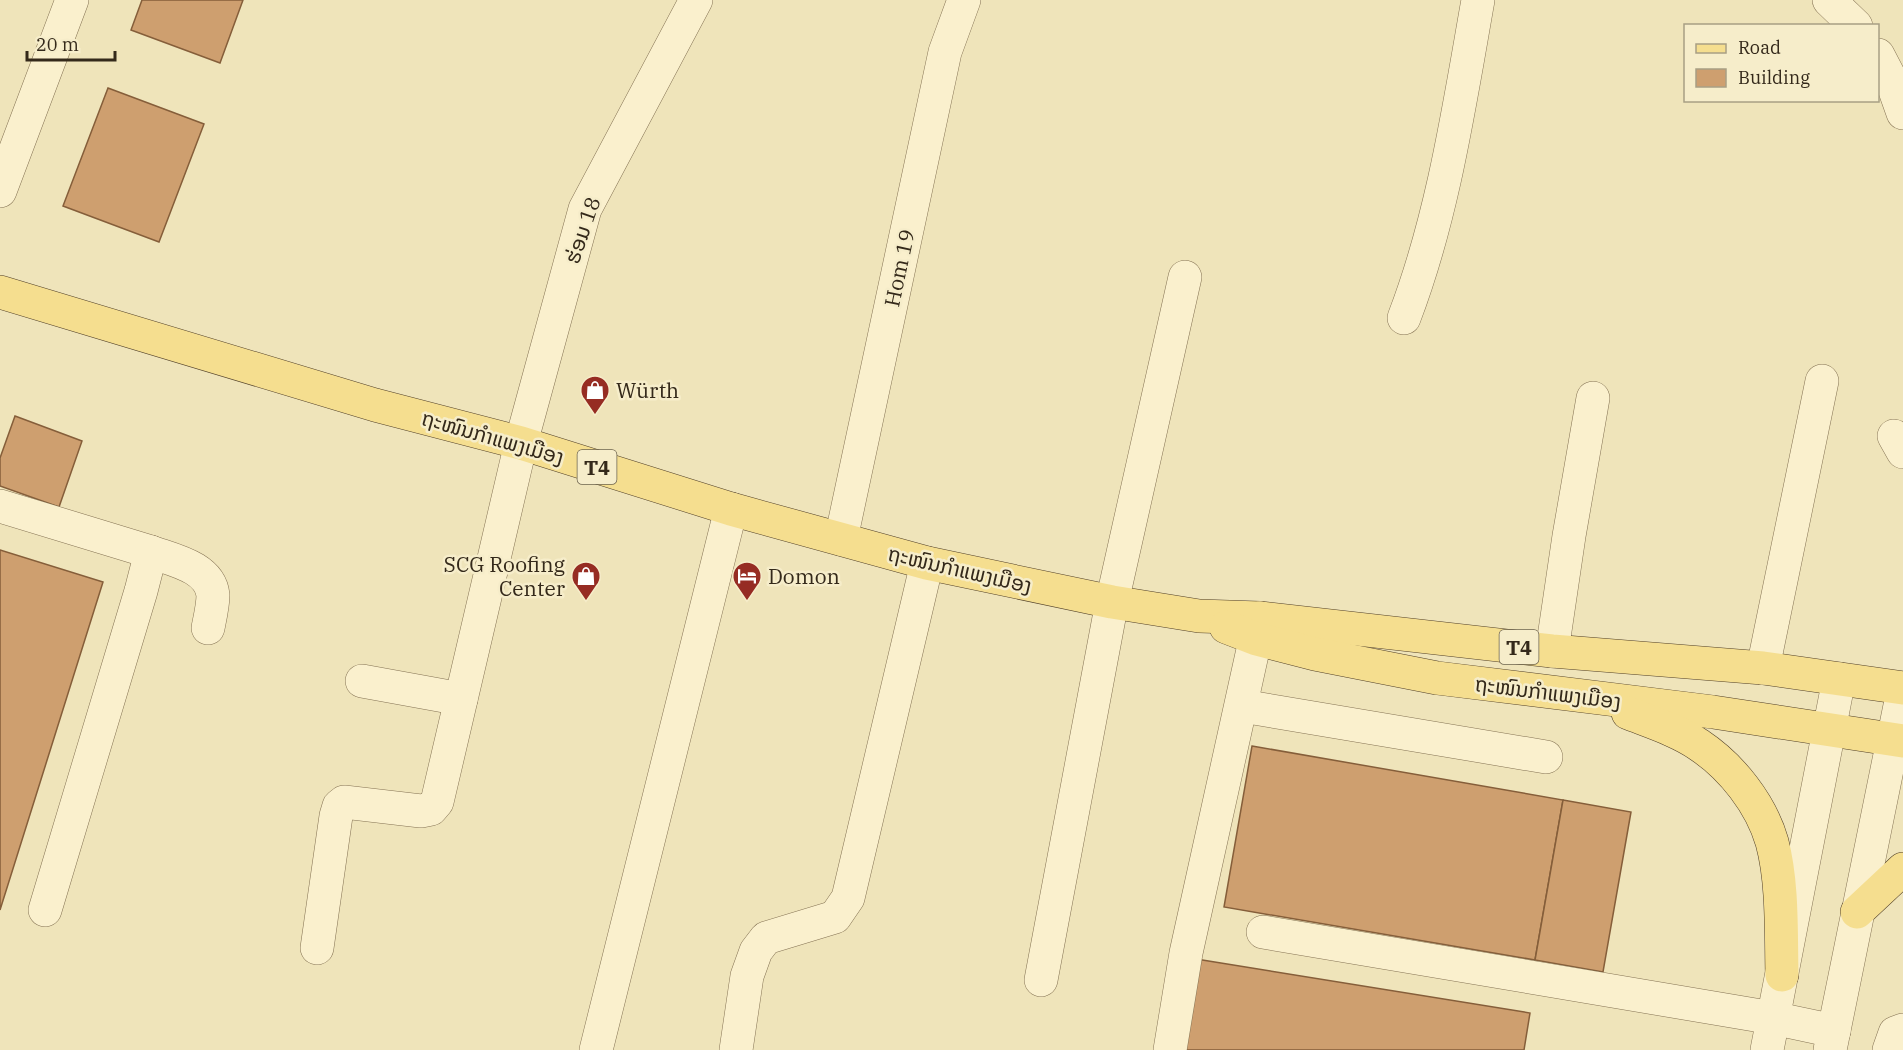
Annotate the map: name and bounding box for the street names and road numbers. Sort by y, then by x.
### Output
street label: ຮ່ອມ 18 [558,193,606,267]
street label: Hom 19 [877,227,921,309]
street label: ຖະໜົນກຳແພງເມືອງ [418,403,568,471]
road number: T4 [578,450,616,484]
street label: ຖະໜົນກຳແພງເມືອງ [885,539,1035,599]
road number: T4 [1500,630,1538,664]
street label: ຖະໜົນກຳແພງເມືອງ [1473,669,1623,715]

